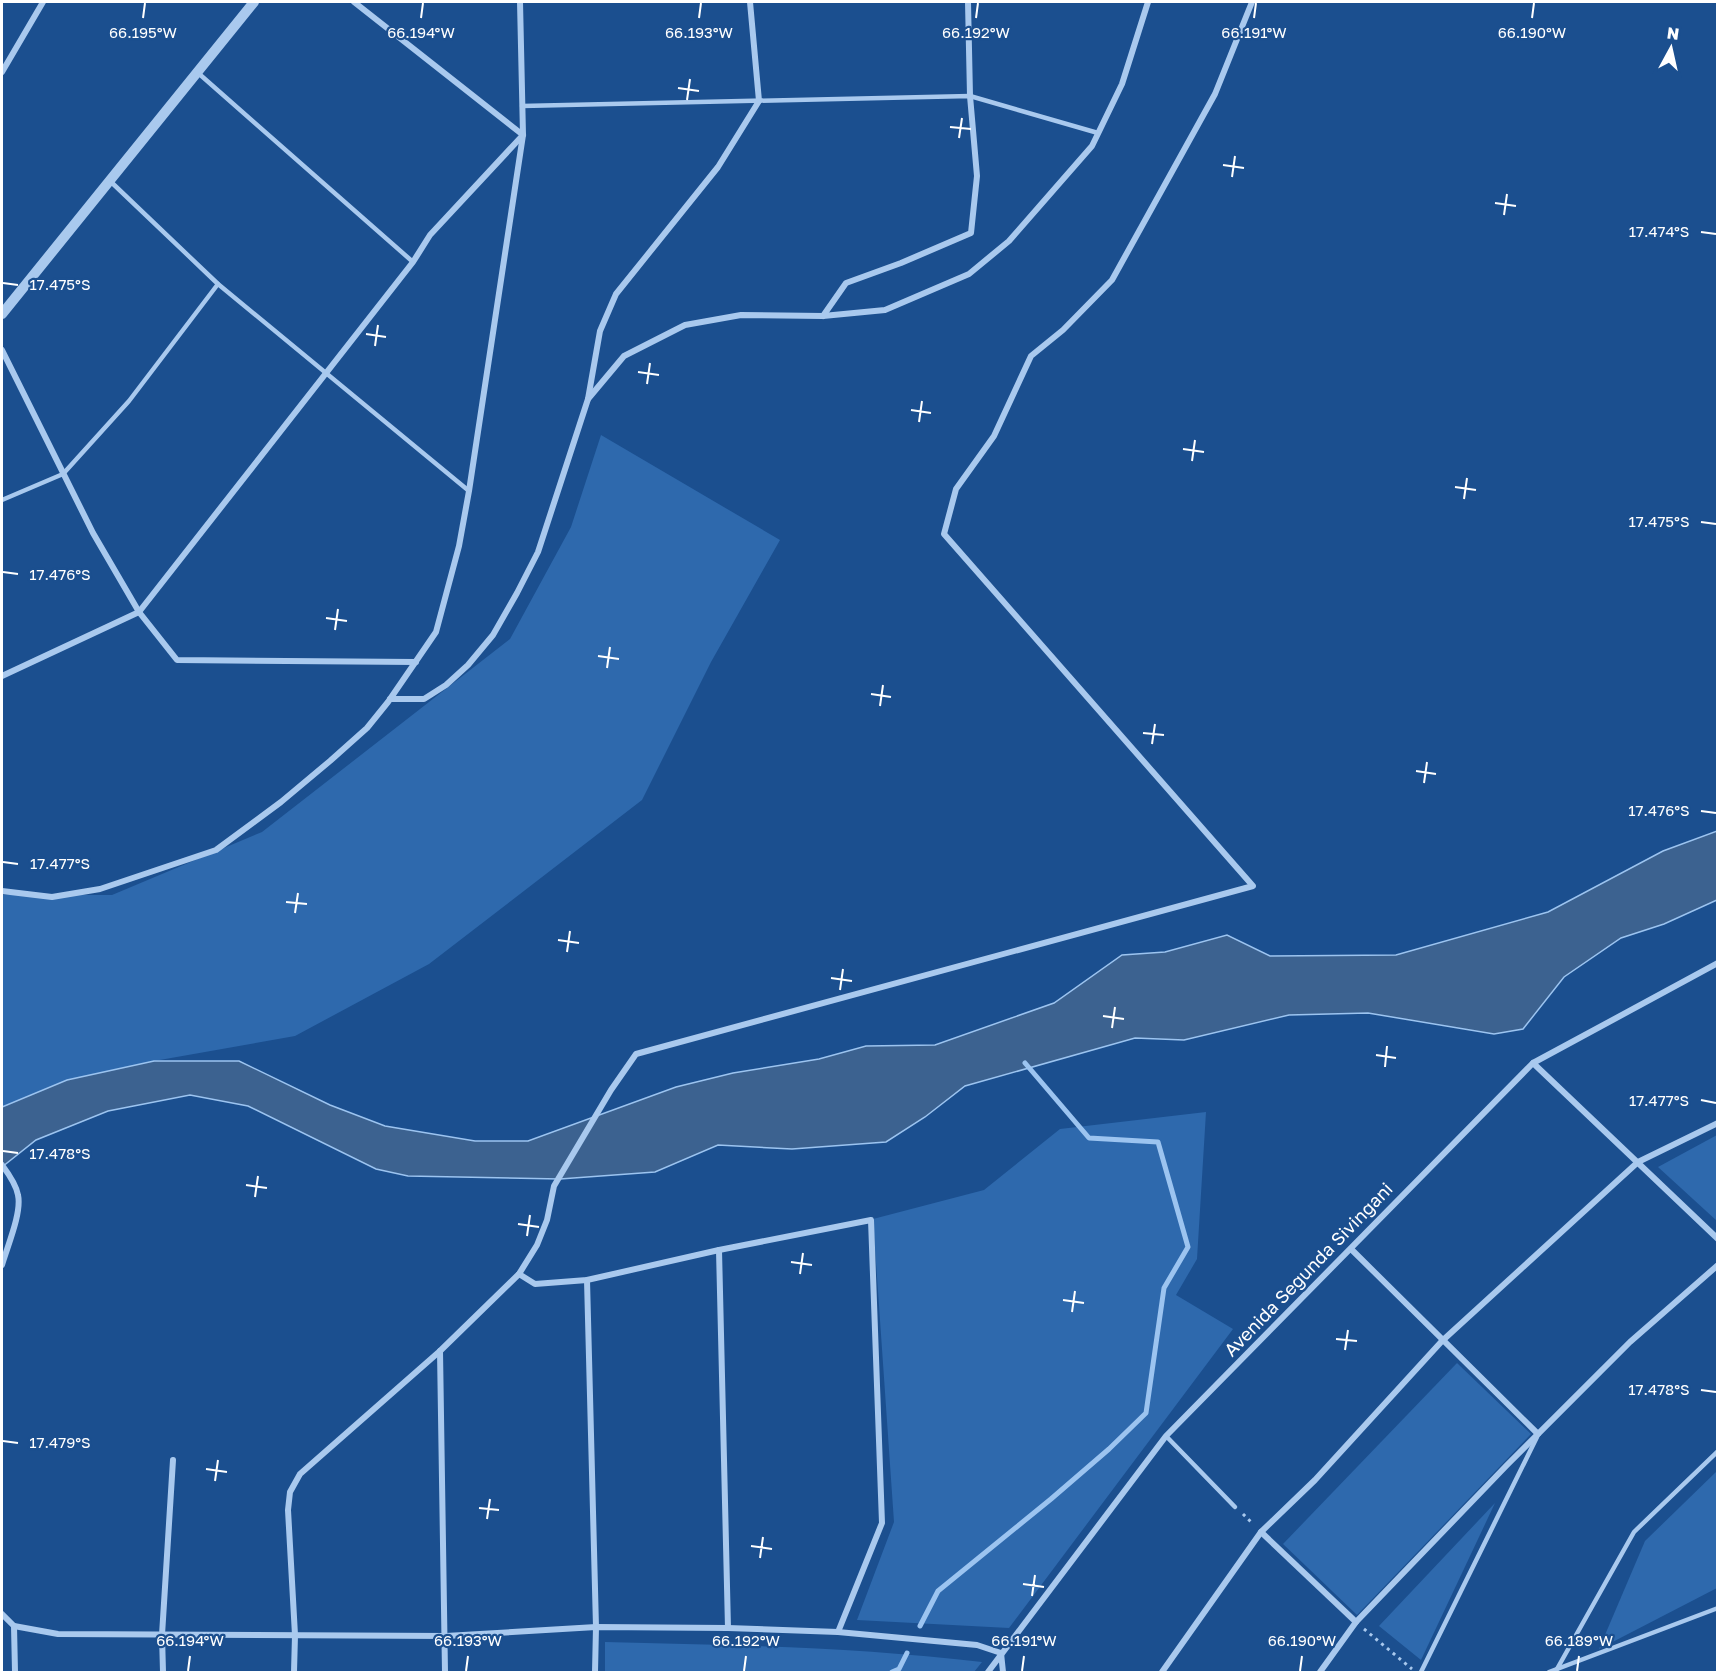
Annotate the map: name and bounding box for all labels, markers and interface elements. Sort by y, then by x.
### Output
north arrow [1641,18,1701,78]
text: N [1666,22,1681,44]
text: 66.195°W [109,23,177,41]
text: 66.194°W [387,23,455,41]
text: 66.193°W [665,23,733,41]
text: 66.192°W [942,23,1010,41]
text: 66.191°W [1221,23,1287,41]
text: 66.190°W [1498,23,1566,41]
text: 17.474°S [1629,222,1689,240]
text: 17.475°S [30,275,90,293]
text: 17.475°S [1629,512,1689,530]
text: 17.476°S [29,565,91,583]
text: 17.476°S [1628,801,1690,819]
text: 17.477°S [30,854,90,872]
text: 17.477°S [1629,1091,1689,1109]
text: 17.478°S [29,1144,91,1162]
street label: Avenida Segunda Sivingani [1219,1178,1397,1360]
text: 17.478°S [1628,1380,1690,1398]
text: 17.479°S [29,1433,91,1451]
text: 66.194°W [156,1631,224,1649]
text: 66.193°W [434,1631,502,1649]
text: 66.192°W [712,1631,780,1649]
text: 66.191°W [991,1631,1057,1649]
text: 66.190°W [1268,1631,1336,1649]
text: 66.189°W [1545,1631,1613,1649]

